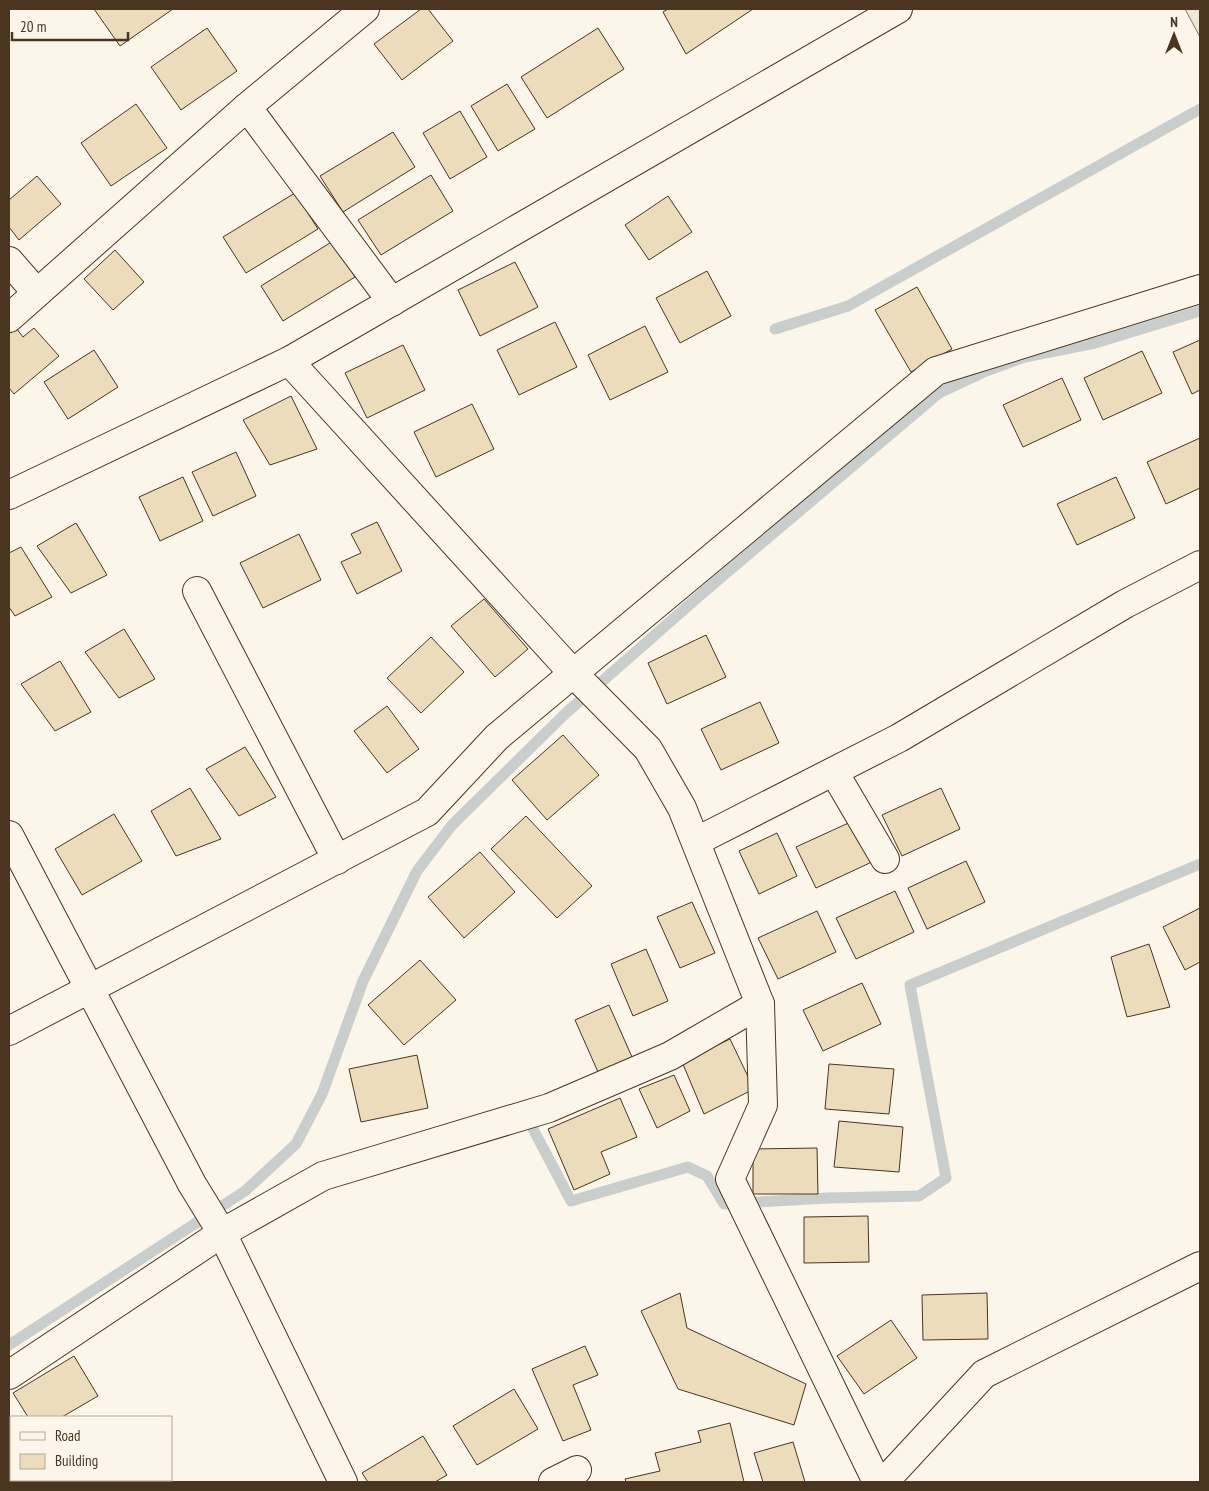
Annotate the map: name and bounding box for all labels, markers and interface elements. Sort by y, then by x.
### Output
scale bar [12,10,129,42]
north arrow [1149,10,1199,60]
text: N [1170,13,1178,31]
text: 20 m [20,17,46,36]
legend [10,1416,172,1481]
text: Road [55,1426,81,1445]
text: Building [55,1451,98,1470]

